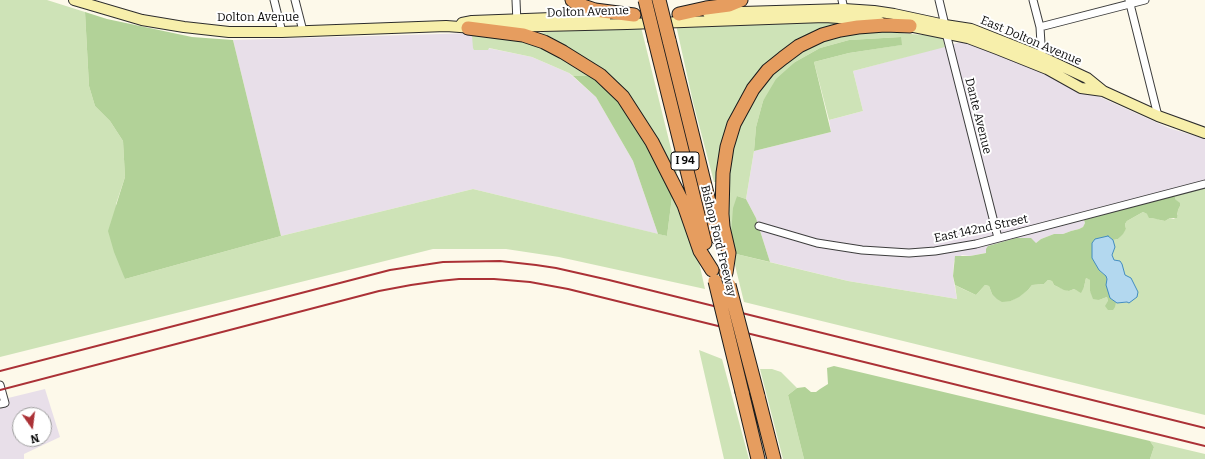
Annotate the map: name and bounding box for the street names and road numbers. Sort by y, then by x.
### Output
street label: Dolton Avenue [547,3,629,21]
street label: Dolton Avenue [217,11,299,25]
street label: East Dolton Avenue [978,13,1084,69]
street label: Dante Avenue [962,76,994,156]
road number: I 94 [671,152,699,170]
street label: Bishop Ford Freeway [697,184,739,298]
street label: East 142nd Street [933,212,1029,246]

